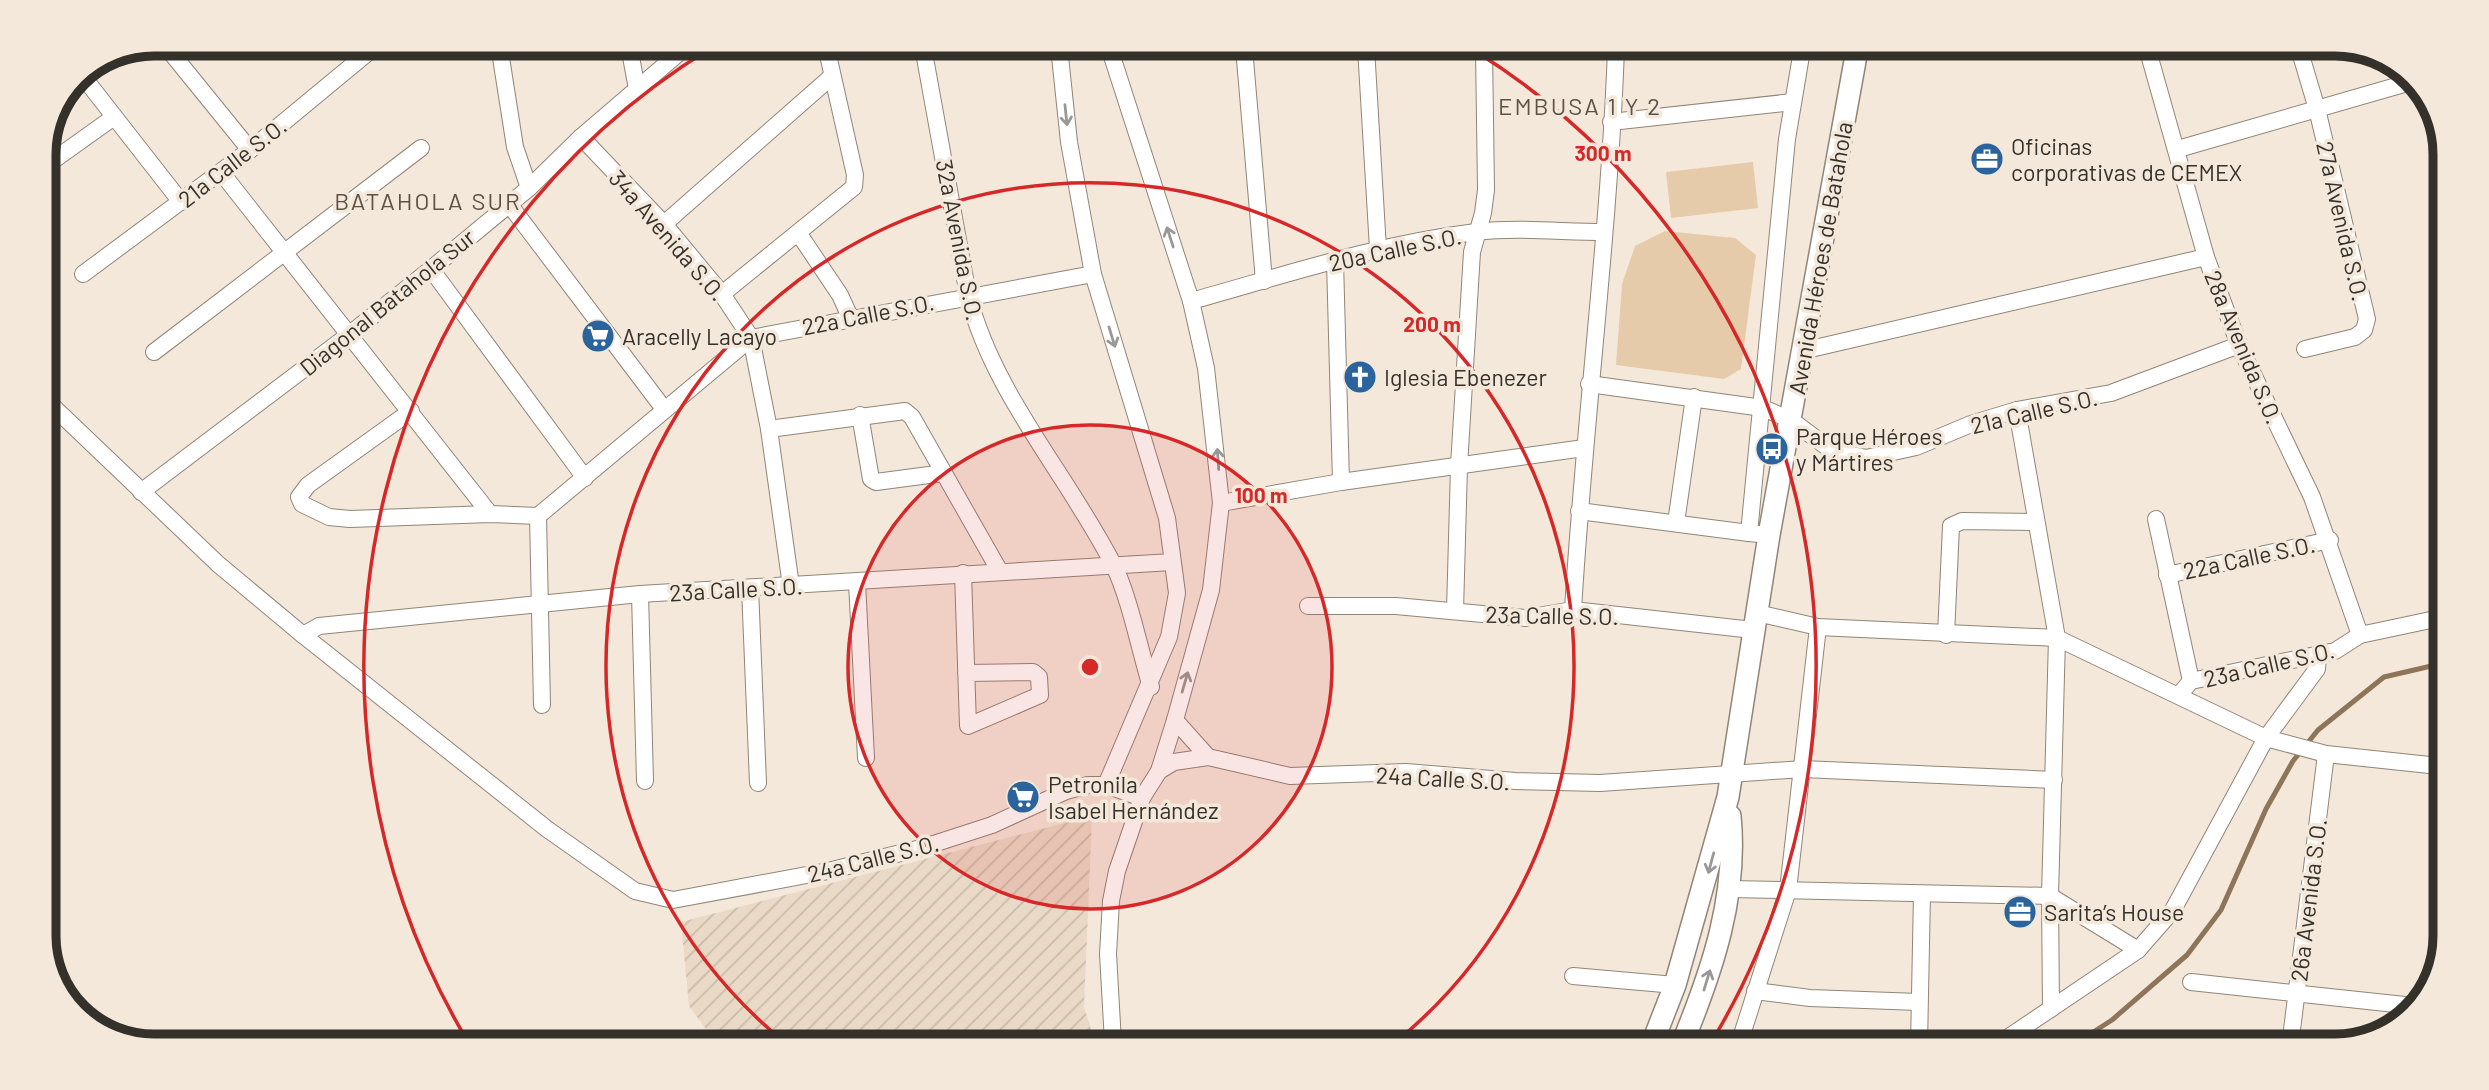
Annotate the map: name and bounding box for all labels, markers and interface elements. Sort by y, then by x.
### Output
district label: EMBUSA 1 Y 2 [1498,91,1662,120]
one-way arrow [1060,103,1073,126]
street label: 21a Calle S.O. [172,111,292,213]
street label: Avenida Héroes de Batahola [1782,119,1858,397]
place label: Oficinas corporativas de CEMEX [2011,132,2242,186]
street label: 27a Avenida S.O. [2311,138,2375,304]
text: 300 m [1574,140,1632,165]
office icon: Oficinas corporativas de CEMEX [1968,140,2006,178]
street label: 32a Avenida S.O. [931,157,989,323]
street label: 34a Avenida S.O. [604,164,732,306]
district label: BATAHOLA SUR [334,186,522,215]
street label: 20a Calle S.O. [1326,221,1464,277]
street label: Diagonal Batahola Sur [294,222,481,381]
one-way arrow [1163,227,1175,249]
street label: 28a Avenida S.O. [2199,266,2289,428]
street label: 22a Calle S.O. [800,287,936,341]
text: 200 m [1403,311,1461,336]
supermarket icon: Aracelly Lacayo [579,317,617,355]
place label: Aracelly Lacayo [622,322,777,350]
one-way arrow [1107,326,1120,348]
church icon: Iglesia Ebenezer [1341,358,1379,396]
place label: Iglesia Ebenezer [1384,363,1547,391]
street label: 21a Calle S.O. [1968,383,2100,439]
place label: Parque Héroes y Mártires [1796,422,1943,476]
bus stop icon: Parque Héroes y Mártires [1753,430,1791,468]
one-way arrow [1211,448,1224,471]
text: 100 m [1234,482,1288,507]
street label: 22a Calle S.O. [2181,529,2317,585]
street label: 23a Calle S.O. [669,572,803,606]
street label: 23a Calle S.O. [1485,600,1619,630]
street label: 23a Calle S.O. [2201,635,2337,693]
centre of rings [1078,655,1102,679]
one-way arrow [1180,671,1193,693]
street label: 24a Calle S.O. [1375,761,1511,795]
place label: Petronila Isabel Hernández [1048,770,1218,824]
supermarket icon: Petronila Isabel Hernández [1004,778,1042,816]
street label: 26a Avenida S.O. [2284,817,2332,983]
street label: 24a Calle S.O. [804,828,942,888]
one-way arrow [1704,851,1717,874]
office icon: Sarita’s House [2001,893,2039,931]
place label: Sarita’s House [2044,898,2184,926]
one-way arrow [1701,970,1714,992]

